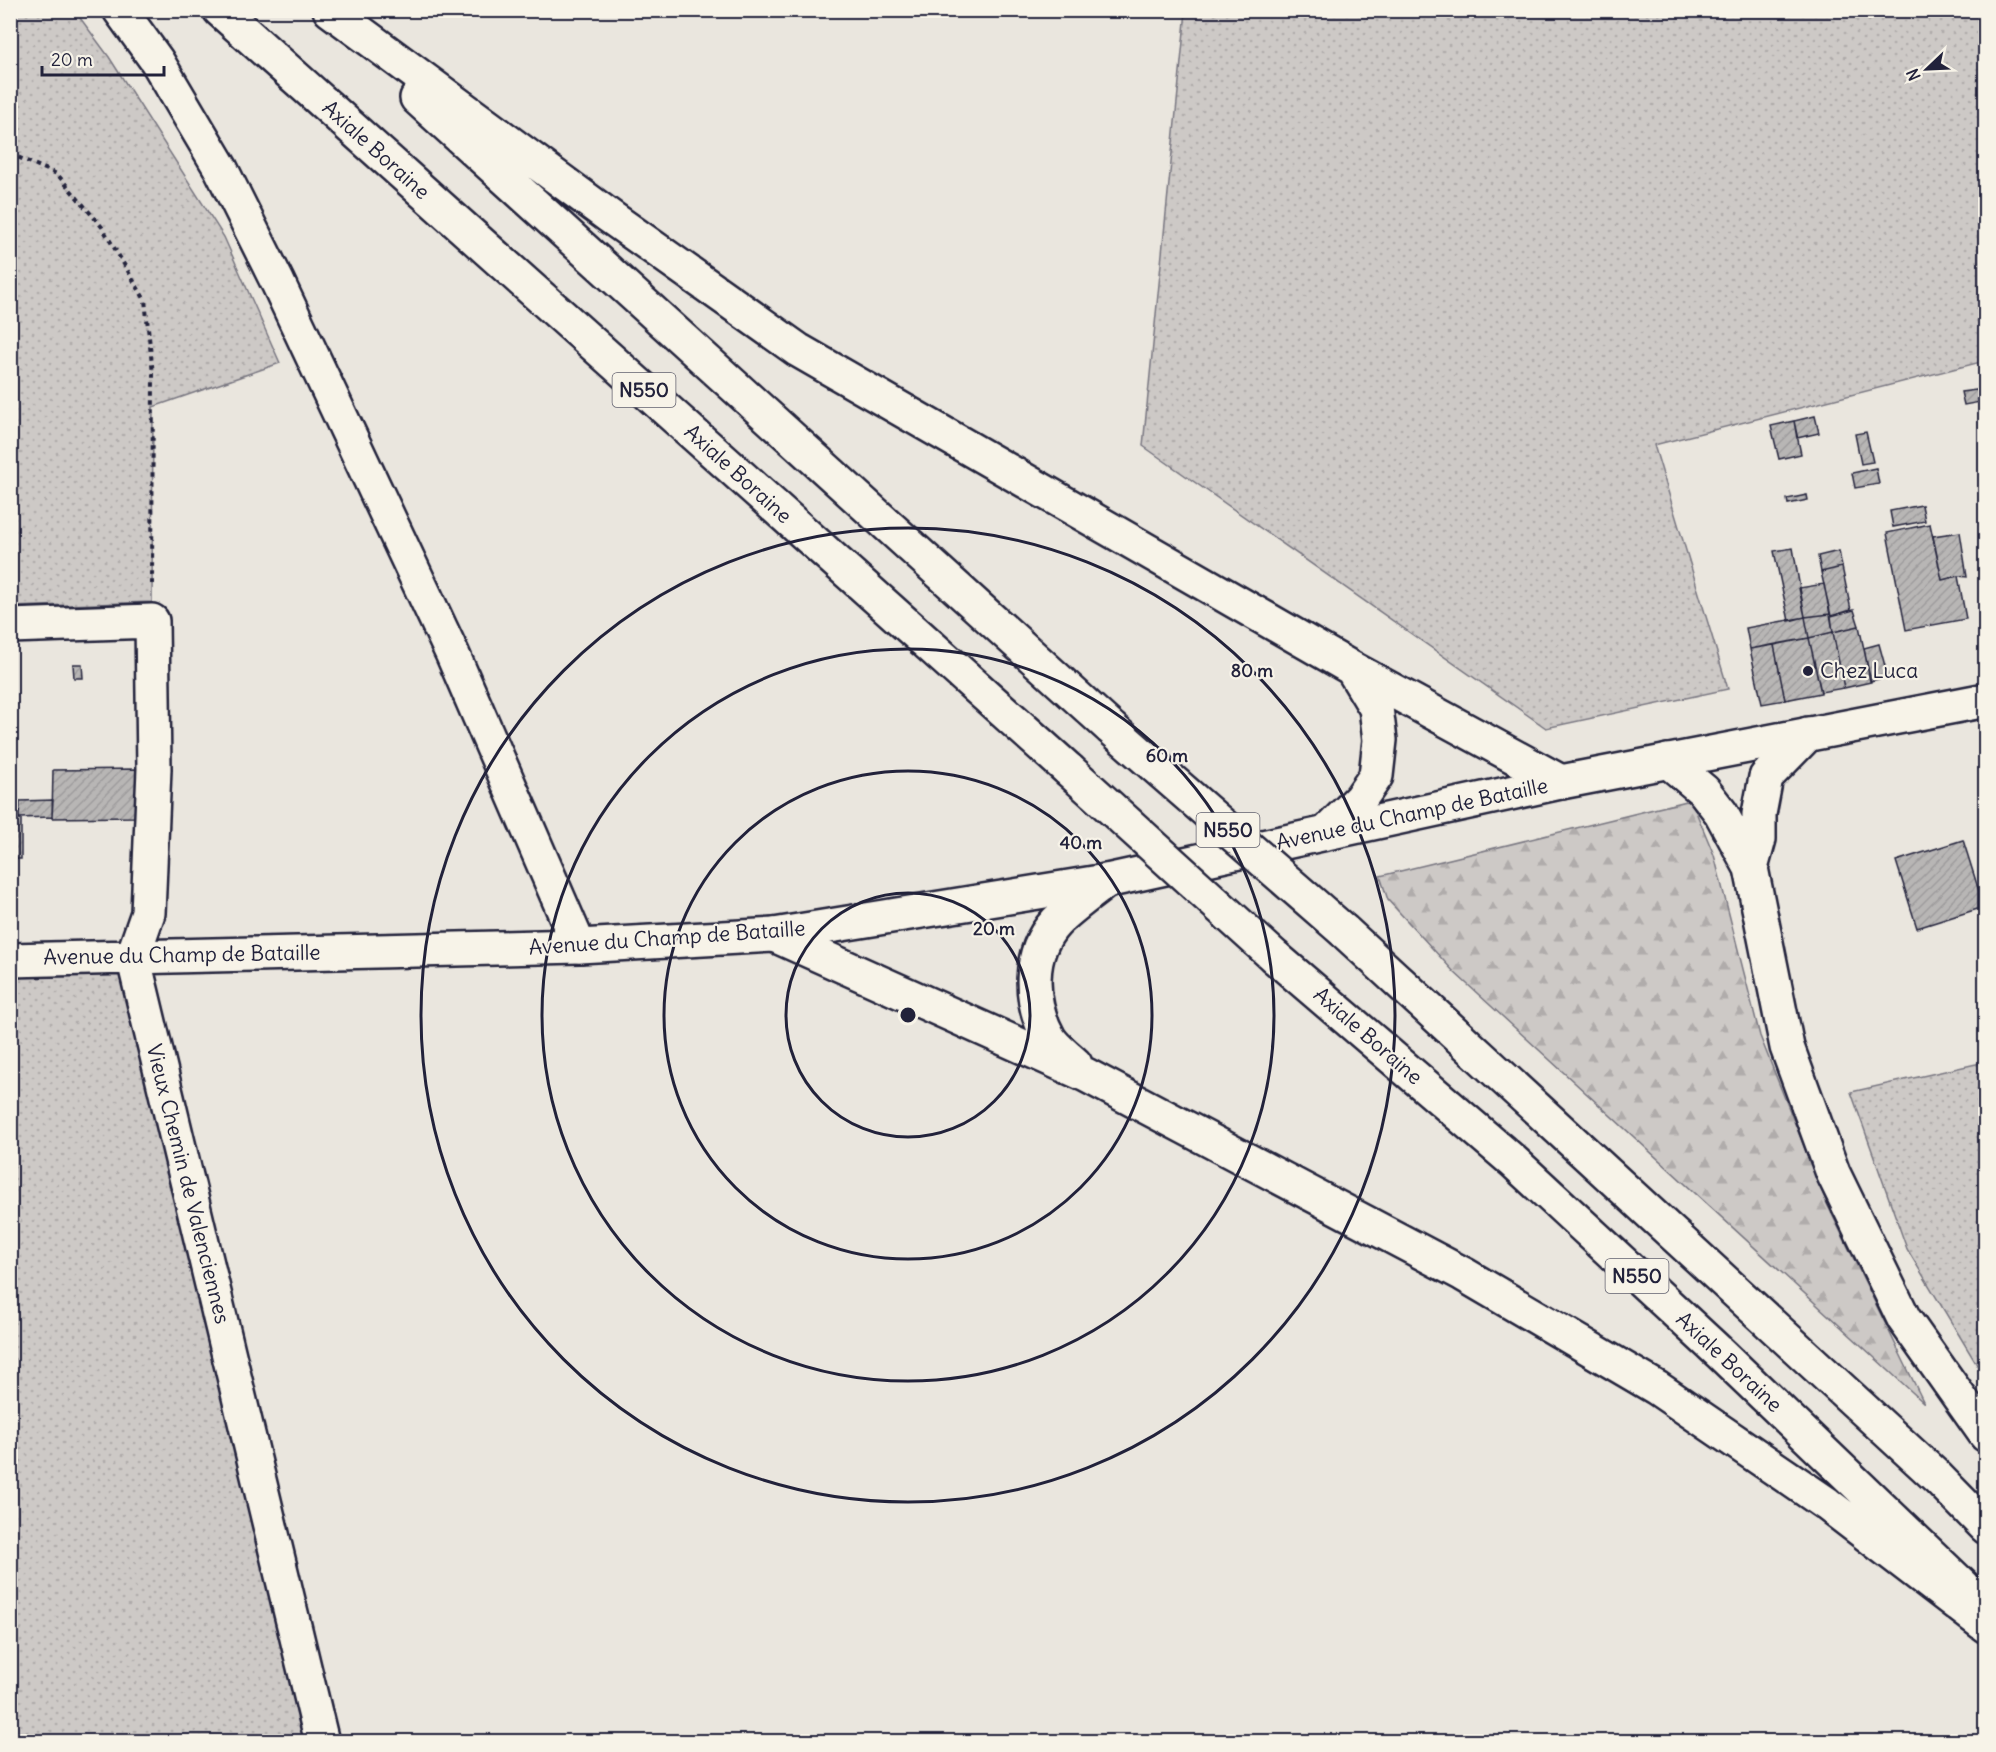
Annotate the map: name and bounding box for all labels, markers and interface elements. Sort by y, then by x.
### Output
scale bar [42,39,164,77]
north arrow [1897,39,1957,99]
text: 20 m [51,48,93,71]
text: N [1902,66,1925,84]
street label: Axiale Boraine [317,94,436,205]
road number: N550 [612,373,676,407]
street label: Axiale Boraine [679,418,798,529]
place label: Chez Luca [1820,657,1918,684]
text: 80 m [1231,659,1273,682]
marker: Chez Luca [1801,664,1815,678]
text: 60 m [1146,744,1188,767]
street label: Avenue du Champ de Bataille [1274,771,1550,856]
road number: N550 [1196,813,1260,847]
text: 40 m [1060,831,1102,854]
street label: Avenue du Champ de Bataille [528,914,806,961]
text: 20 m [973,917,1015,940]
street label: Avenue du Champ de Bataille [43,939,321,970]
street label: Axiale Boraine [1308,981,1428,1090]
centre of rings [898,1005,918,1025]
street label: Vieux Chemin de Valenciennes [141,1041,236,1326]
road number: N550 [1606,1259,1668,1293]
street label: Axiale Boraine [1671,1306,1788,1418]

